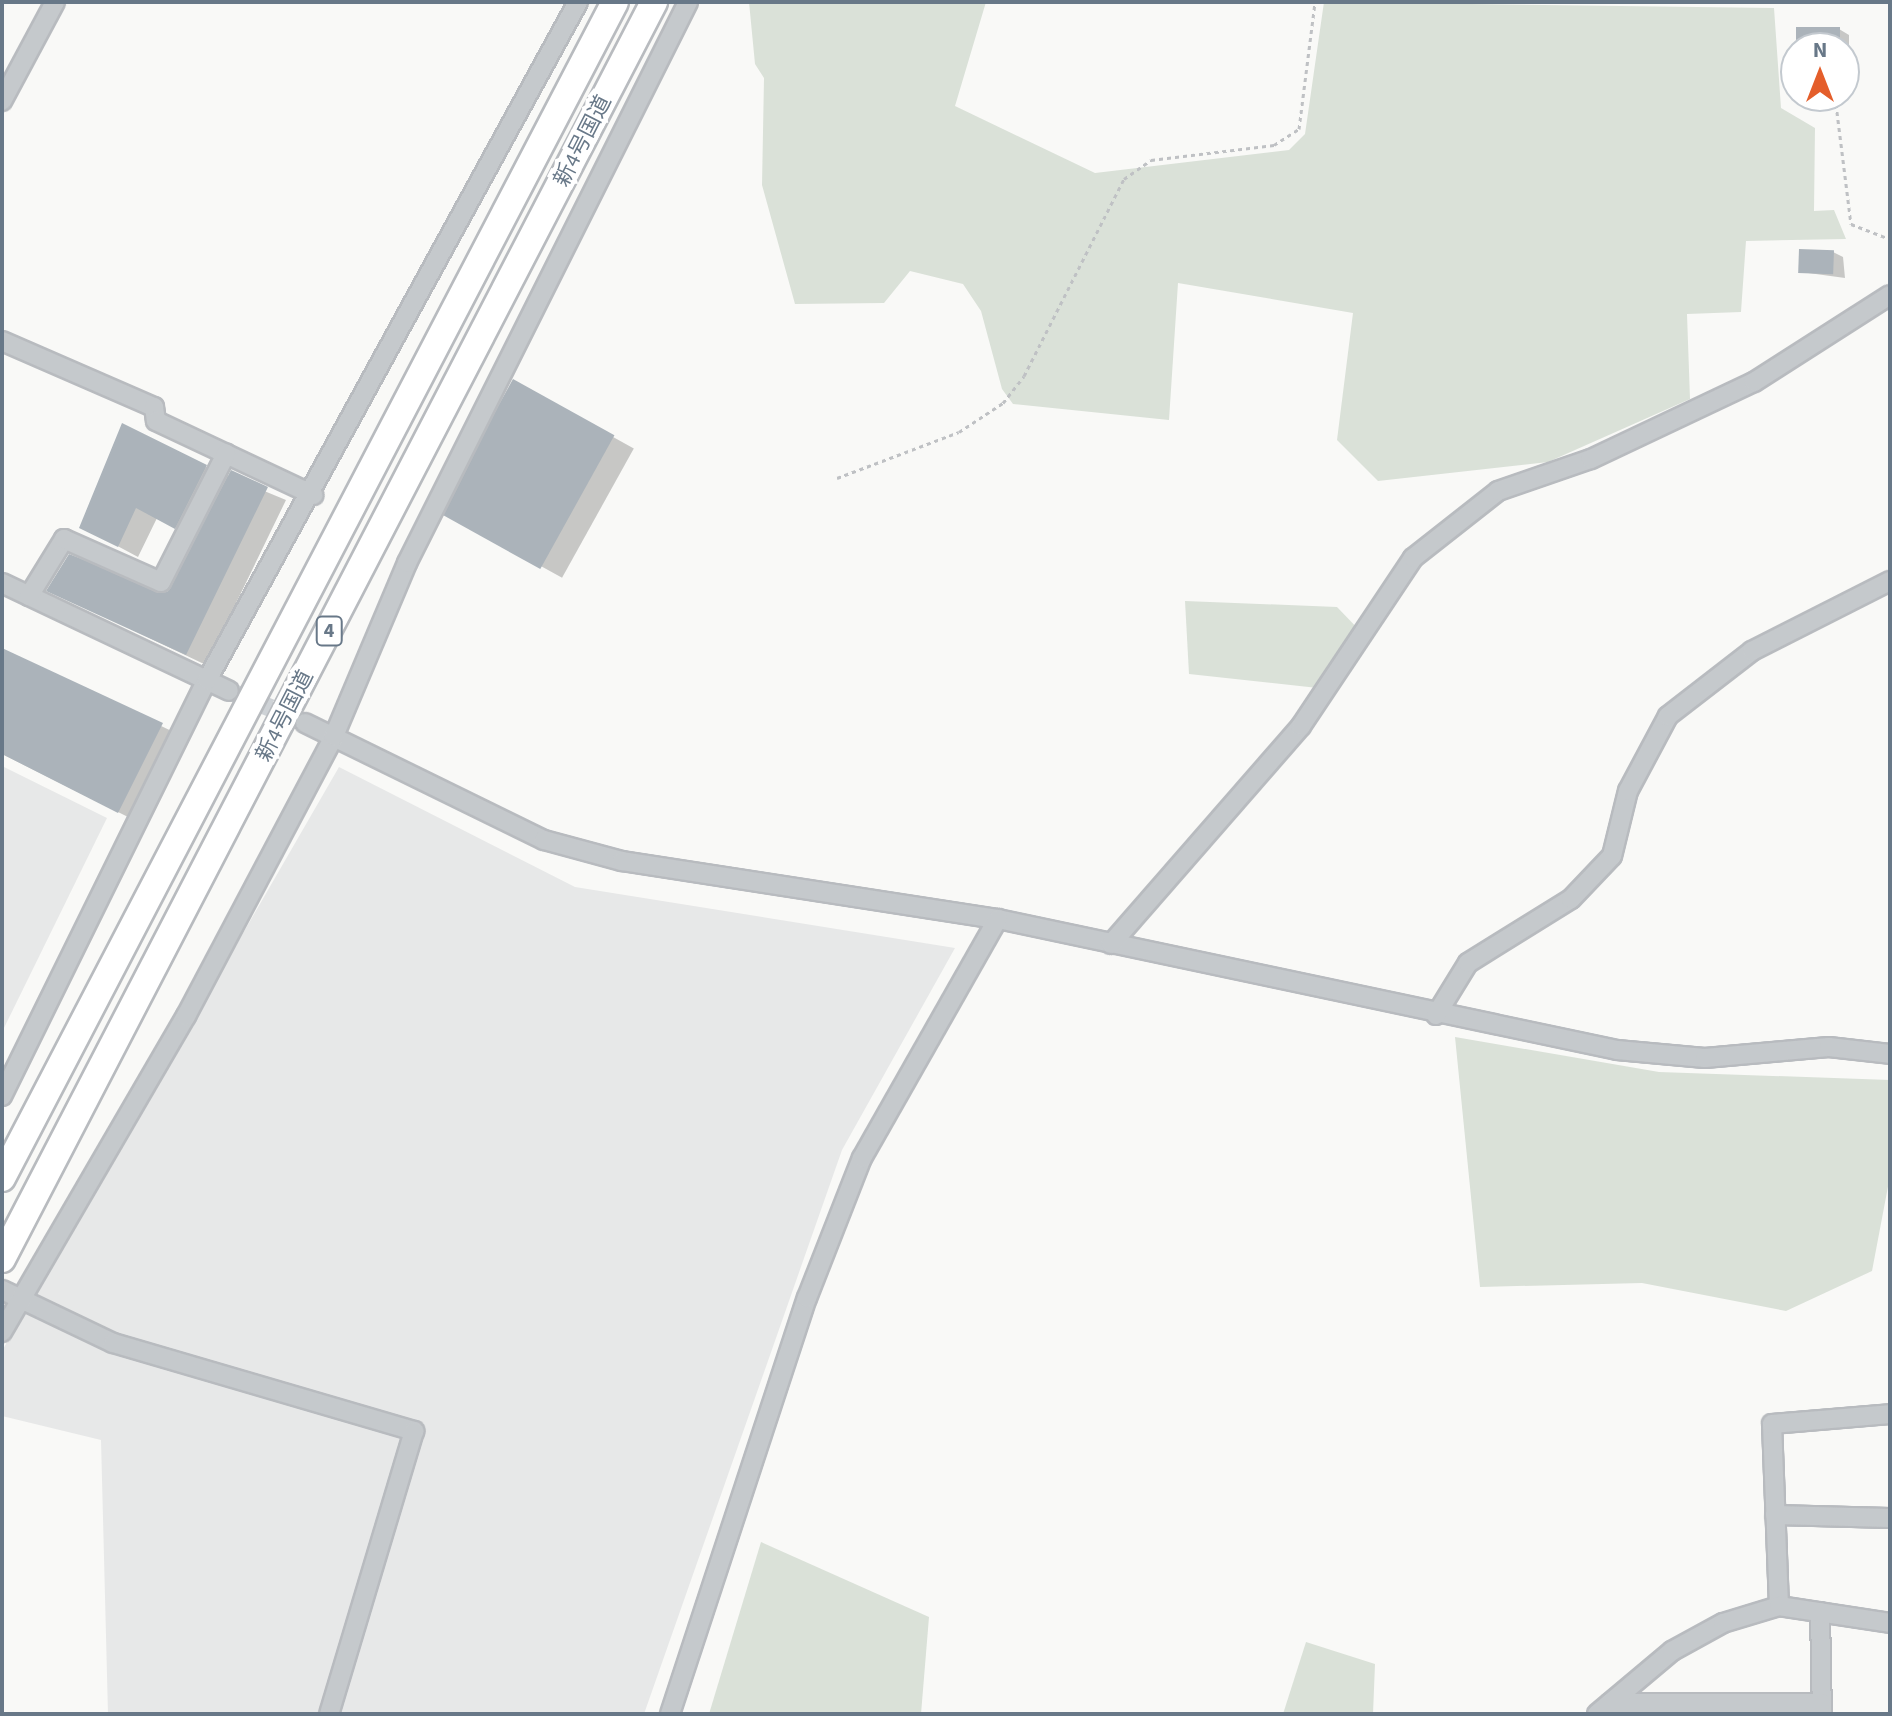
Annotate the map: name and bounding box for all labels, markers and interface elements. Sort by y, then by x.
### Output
north arrow [1780,32,1860,112]
text: N [1813,34,1827,66]
street label: 新4号国道 [549,91,617,191]
road number: 4 [315,615,343,647]
street label: 新4号国道 [251,666,319,766]

